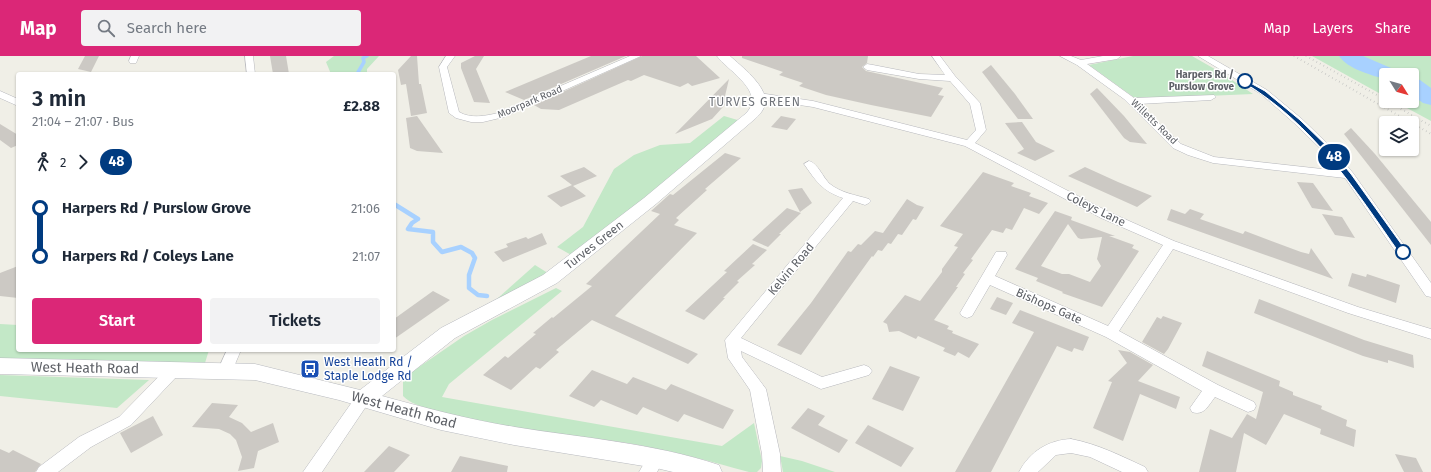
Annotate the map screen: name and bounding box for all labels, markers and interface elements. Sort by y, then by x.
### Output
search box [81,10,361,46]
text: Map [20,17,57,40]
icon: search [95,17,117,39]
text: Search here [127,19,207,37]
text: Map [1264,20,1290,37]
text: Layers [1312,20,1353,37]
text: Share [1375,20,1411,37]
north arrow [1379,68,1419,108]
map controls [1379,68,1419,156]
place label: Harpers Rd / Purslow Grove [1169,69,1234,93]
marker: Harpers Rd / Purslow Grove [1237,73,1253,89]
street label: Moorpark Road [496,83,564,121]
text: 3 min [32,85,86,112]
district label: TURVES GREEN [709,95,801,109]
text: £2.88 [343,97,380,115]
street label: Willetts Road [1128,97,1180,147]
text: 21:04 – 21:07 · Bus [32,114,134,129]
button: layers [1379,116,1419,156]
line badge: 48 [1316,144,1352,170]
text: 48 [1326,148,1342,165]
icon: walk [32,151,54,173]
icon: forward [72,151,94,173]
text: 48 [108,153,124,170]
text: 2 [60,155,66,170]
street label: Coleys Lane [1064,189,1128,229]
text: Harpers Rd / Purslow Grove [62,199,251,217]
text: 21:06 [351,201,380,216]
street label: Turves Green [562,218,626,272]
street label: Kelvin Road [765,240,817,298]
unlabelled marker [1395,244,1411,260]
text: Harpers Rd / Coleys Lane [62,247,234,265]
text: 21:07 [352,249,380,264]
street label: Bishops Gate [1014,285,1084,327]
button: Start [32,298,202,344]
button: Tickets [210,298,380,344]
place label: West Heath Rd / Staple Lodge Rd [324,355,413,383]
bus stop icon: West Heath Rd / Staple Lodge Rd [299,358,321,380]
street label: West Heath Road [31,359,139,377]
street label: West Heath Road [350,388,458,432]

